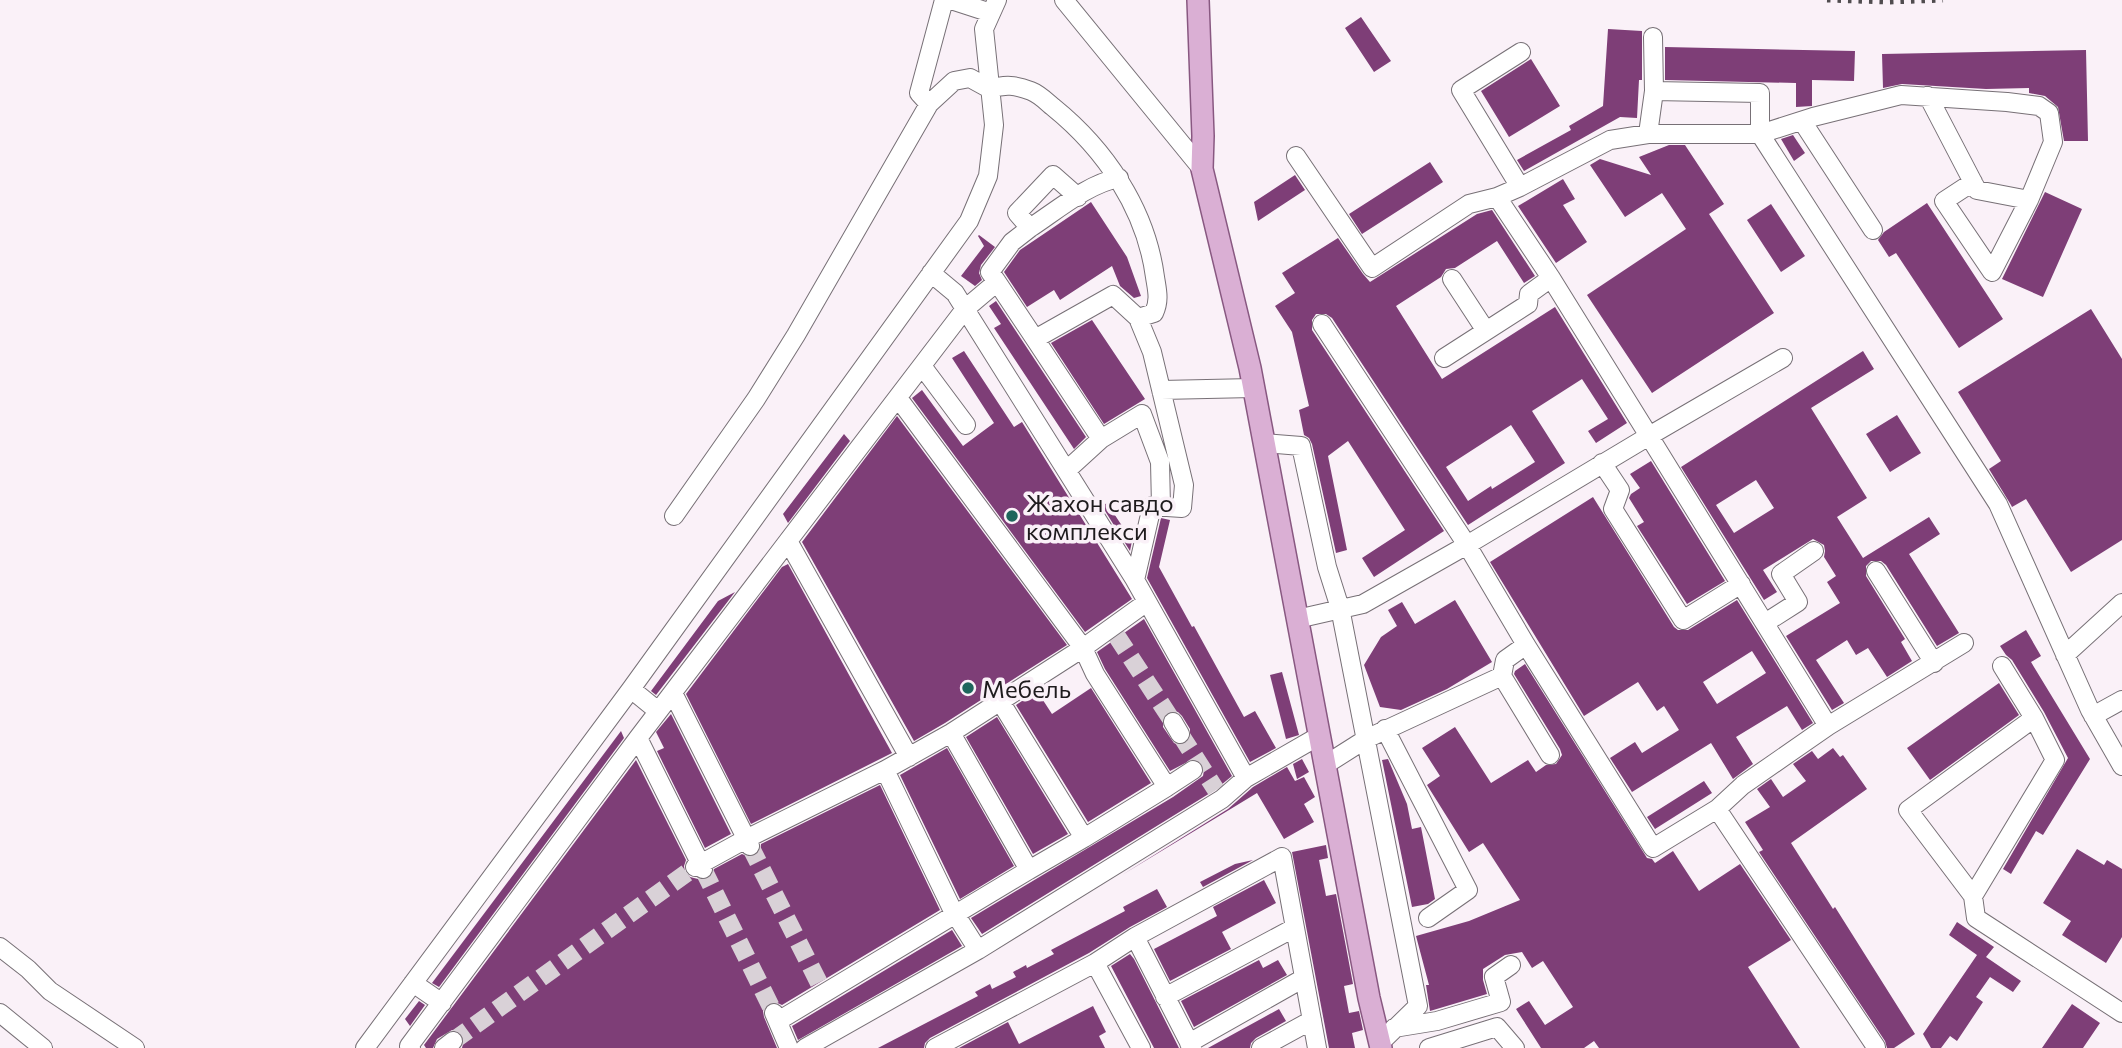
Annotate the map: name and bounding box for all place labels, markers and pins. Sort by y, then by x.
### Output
place label: Жахон савдо комплекси [1026,488,1174,545]
marker: Жахон савдо комплекси [1004,508,1020,524]
place label: Мебель [982,674,1071,703]
marker: Мебель [960,680,976,696]

